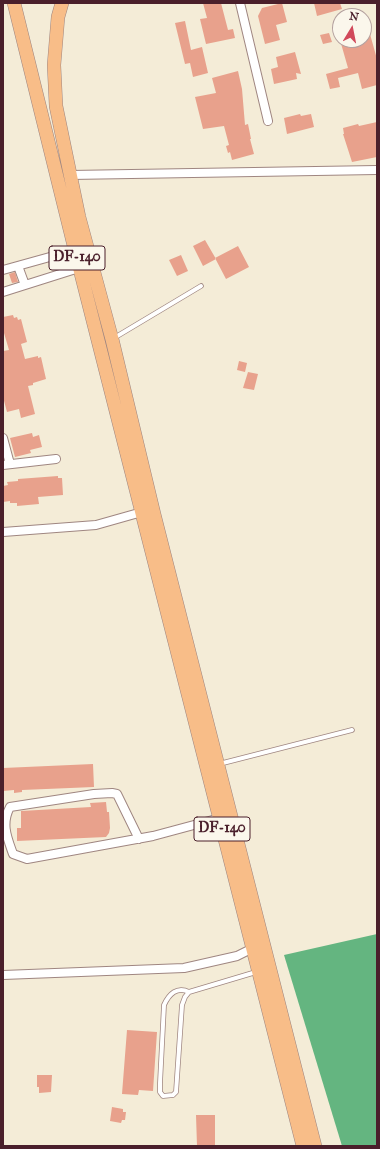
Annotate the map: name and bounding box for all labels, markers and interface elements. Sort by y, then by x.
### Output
north arrow [332,8,372,48]
text: N [348,9,360,24]
road number: DF-140 [49,246,105,270]
road number: DF-140 [194,817,250,841]

